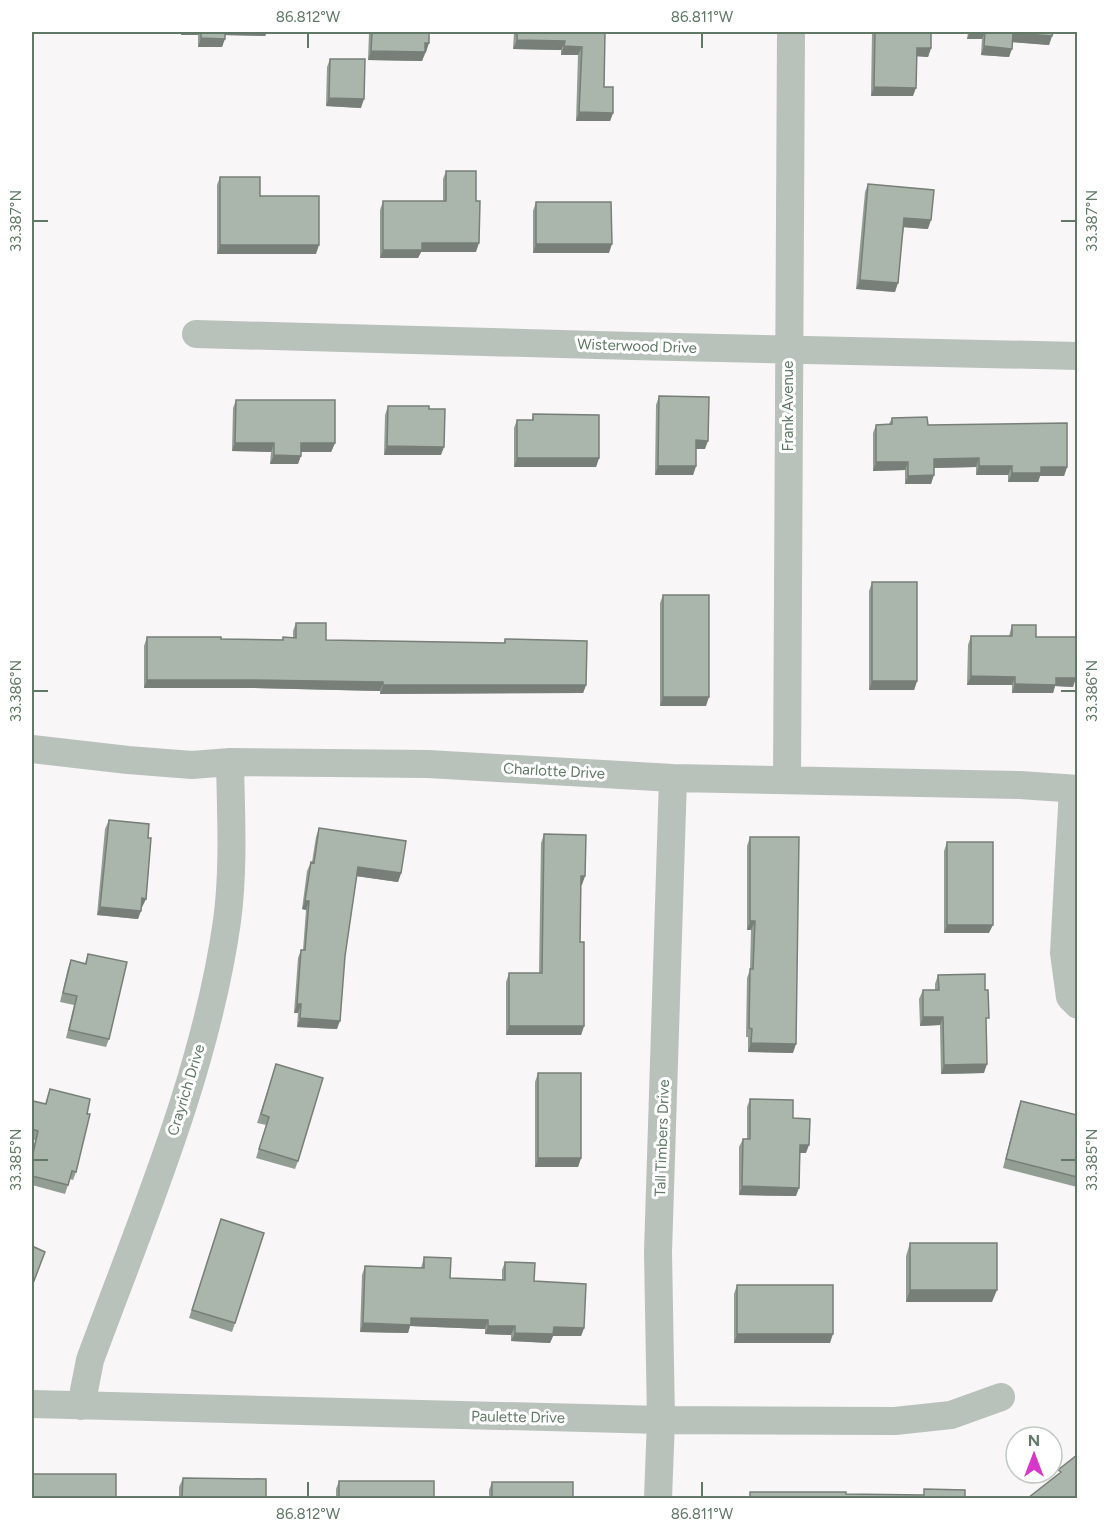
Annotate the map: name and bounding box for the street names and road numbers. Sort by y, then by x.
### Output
street label: Wisterwood Drive [577,335,697,357]
street label: Frank Avenue [779,361,797,451]
street label: Charlotte Drive [503,759,605,783]
street label: Crayrich Drive [164,1042,208,1138]
street label: Tall Timbers Drive [651,1079,673,1197]
street label: Paulette Drive [471,1407,565,1427]

